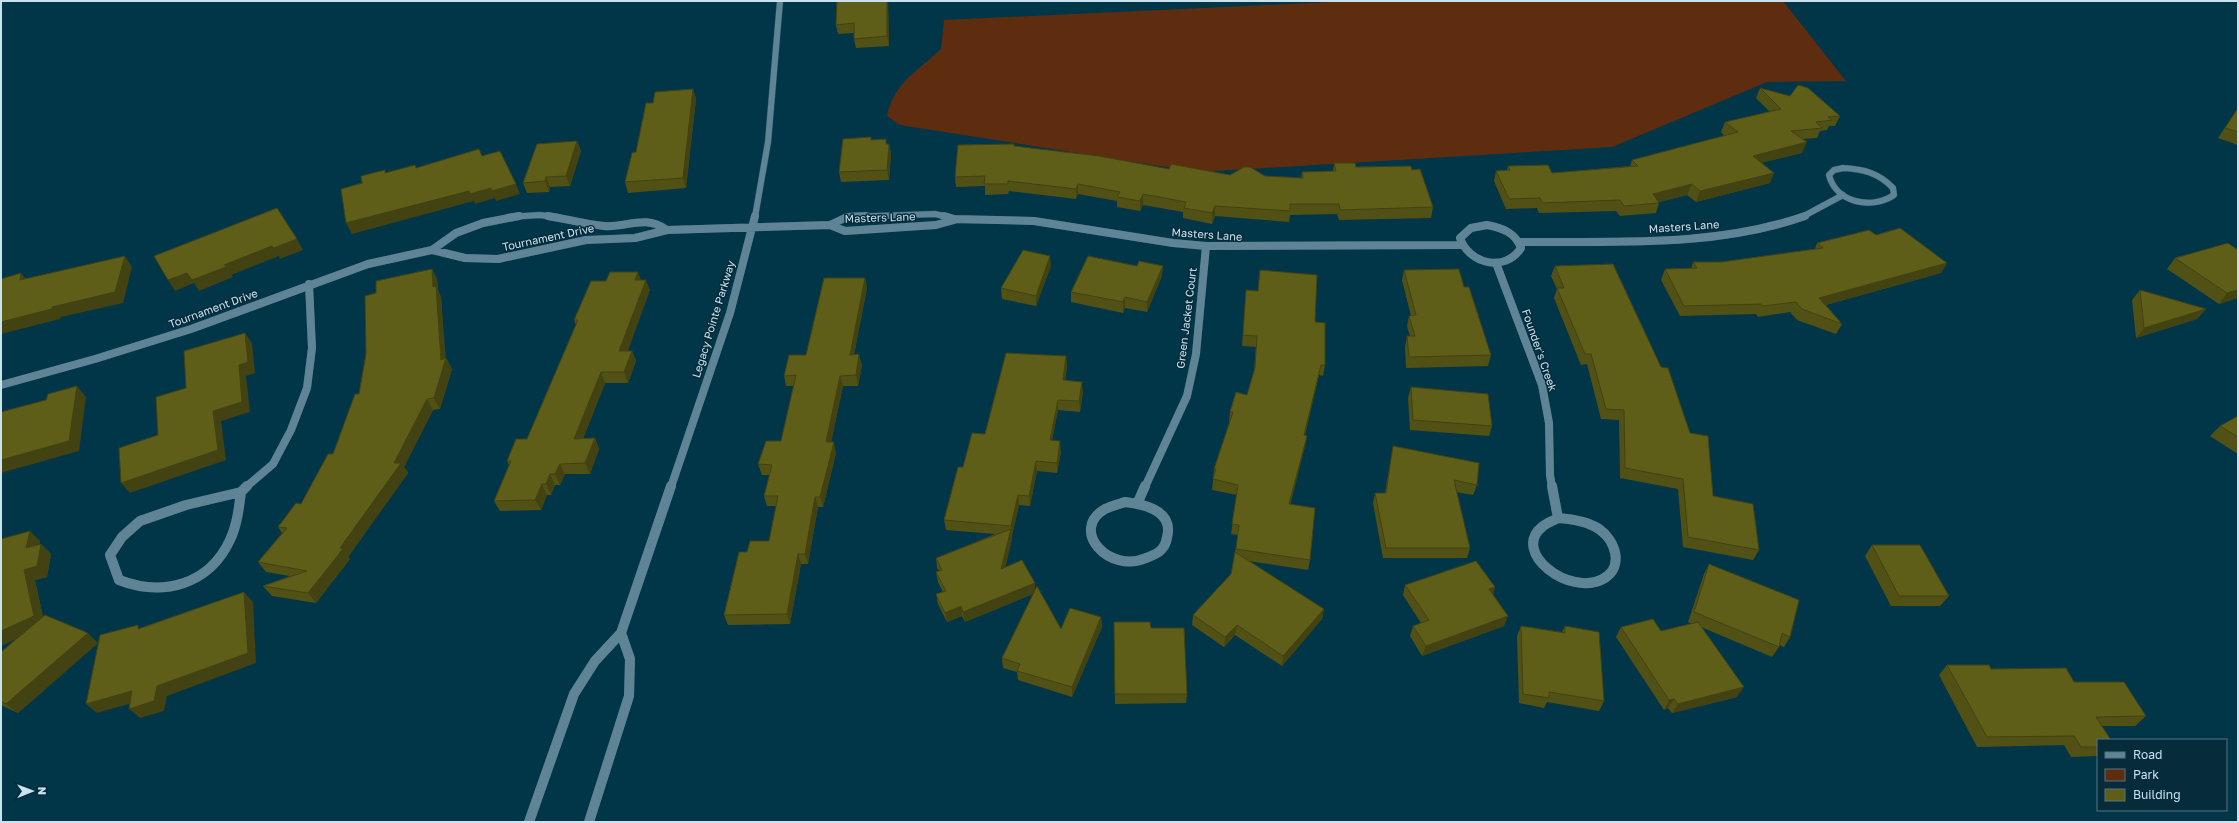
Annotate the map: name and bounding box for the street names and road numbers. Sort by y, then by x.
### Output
street label: Masters Lane [844,209,916,225]
street label: Masters Lane [1648,217,1720,235]
street label: Tournament Drive [501,221,595,253]
street label: Masters Lane [1171,225,1243,243]
street label: Legacy Pointe Parkway [689,259,737,379]
street label: Green Jacket Court [1173,267,1199,369]
street label: Tournament Drive [167,286,259,330]
street label: Founder's Creek [1520,307,1560,393]

